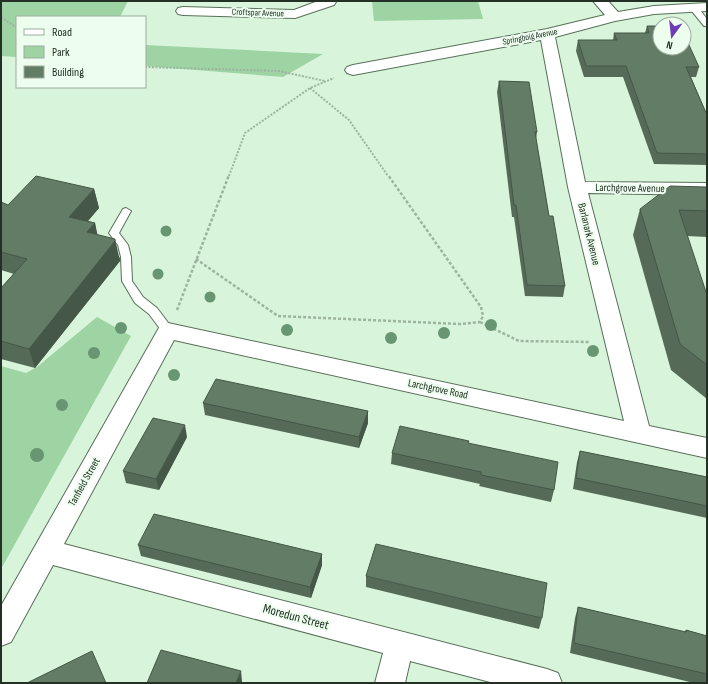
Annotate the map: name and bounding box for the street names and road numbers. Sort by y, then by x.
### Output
street label: Croftspar Avenue [232,7,285,19]
street label: Springboig Avenue [502,26,559,48]
street label: Larchgrove Avenue [595,181,665,195]
street label: Barlanark Avenue [575,202,603,266]
street label: Larchgrove Road [407,376,470,402]
street label: Tanfield Street [65,455,103,509]
street label: Moredun Street [261,600,331,634]

